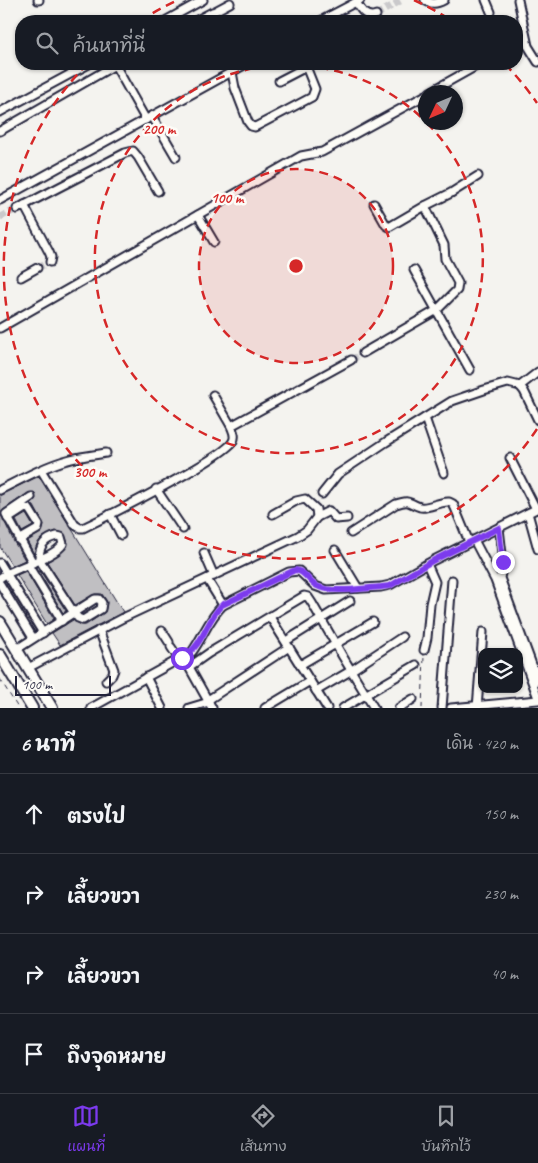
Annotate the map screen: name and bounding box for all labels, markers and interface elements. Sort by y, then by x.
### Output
search box [15,15,523,70]
icon: search [33,29,61,57]
text: ค้นหาที่นี่ [73,34,145,58]
north arrow [418,85,463,130]
text: 200 m [143,120,177,139]
text: 100 m [211,189,245,208]
centre of rings [287,257,305,275]
text: 300 m [74,463,108,482]
route end [492,551,515,574]
route start [171,647,194,670]
map controls [478,648,523,693]
button: layers [478,648,523,693]
scale bar [15,673,111,696]
text: 100 m [22,676,52,693]
text: 6 นาที [20,731,75,757]
text: เดิน · 420 m [446,734,518,754]
icon: ahead [20,800,48,828]
text: 150 m [484,804,518,824]
text: ตรงไป [67,805,125,829]
icon: right [20,880,48,908]
text: 230 m [484,884,518,904]
text: เลี้ยวขวา [67,885,140,909]
icon: right [20,960,48,988]
text: 40 m [491,964,518,984]
text: เลี้ยวขวา [67,965,140,989]
icon: arrive [20,1040,48,1068]
text: ถึงจุดหมาย [67,1045,166,1069]
tab: แผนที่ [67,1102,105,1156]
tab: เส้นทาง [240,1102,286,1156]
tab: บันทึกไว้ [421,1102,471,1156]

